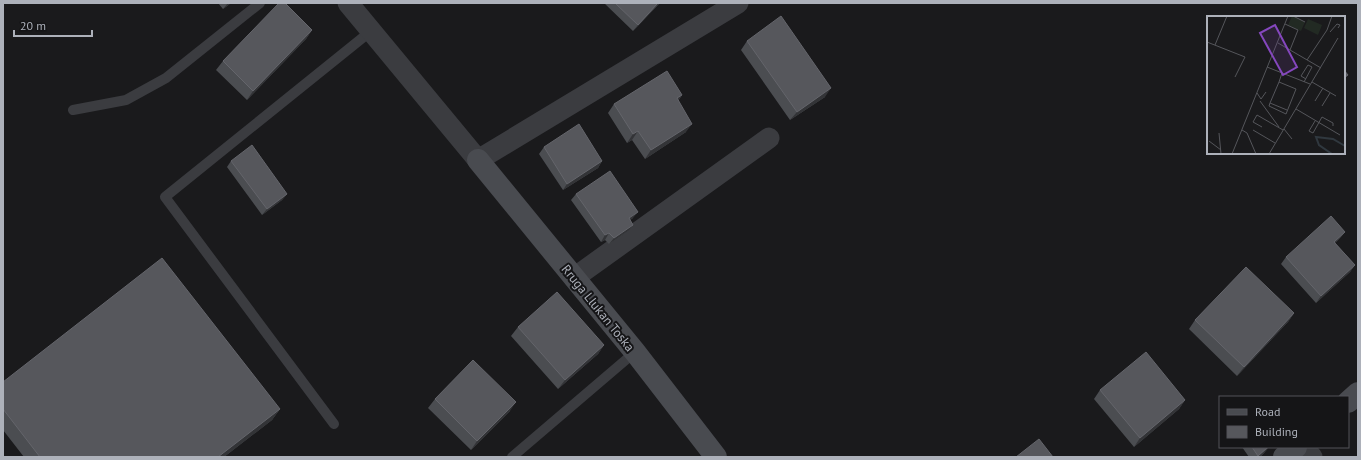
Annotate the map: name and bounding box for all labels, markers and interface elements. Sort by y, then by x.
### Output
scale bar [14,12,92,38]
inset map [1207,16,1345,154]
text: 20 m [20,18,46,33]
street label: Rruga Llukan Toska [558,261,638,355]
legend [1219,396,1349,448]
text: Road [1255,404,1280,419]
text: Building [1255,424,1298,439]

